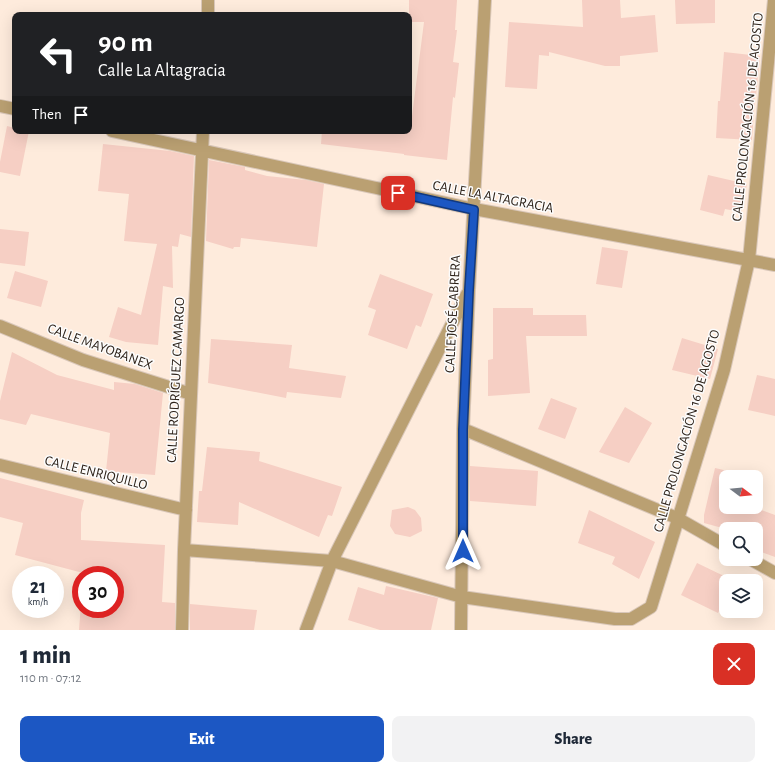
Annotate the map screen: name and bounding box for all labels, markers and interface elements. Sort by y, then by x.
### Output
street label: CALLE PROLONGACIÓN 16 DE AGOSTO [727,11,766,222]
icon: left [32,28,84,80]
text: 90 m [98,29,153,57]
text: Calle La Altagracia [98,62,226,80]
icon: arrive [70,104,92,126]
text: Then [32,107,62,122]
pin [381,176,415,210]
street label: CALLE LA ALTAGRACIA [431,178,555,216]
icon: arrive [387,182,409,204]
street label: CALLE JOSÉ CABRERA [440,255,463,373]
street label: CALLE RODRÍGUEZ CAMARGO [162,297,187,463]
street label: CALLE MAYOBANEX [46,322,154,372]
street label: CALLE PROLONGACIÓN 16 DE AGOSTO [648,327,723,534]
street label: CALLE ENRIQUILLO [43,453,149,493]
north arrow [719,470,763,514]
map controls [719,470,763,618]
button: search [719,522,763,566]
position arrow [442,530,484,572]
speed limit sign: 30 [72,566,124,618]
button: layers [719,574,763,618]
text: 21 [30,577,46,597]
text: km/h [28,597,48,607]
button: close [713,643,755,685]
text: 1 min [20,644,71,668]
text: 110 m · 07:12 [20,672,81,685]
button: Exit [20,716,384,762]
button: Share [392,716,755,762]

